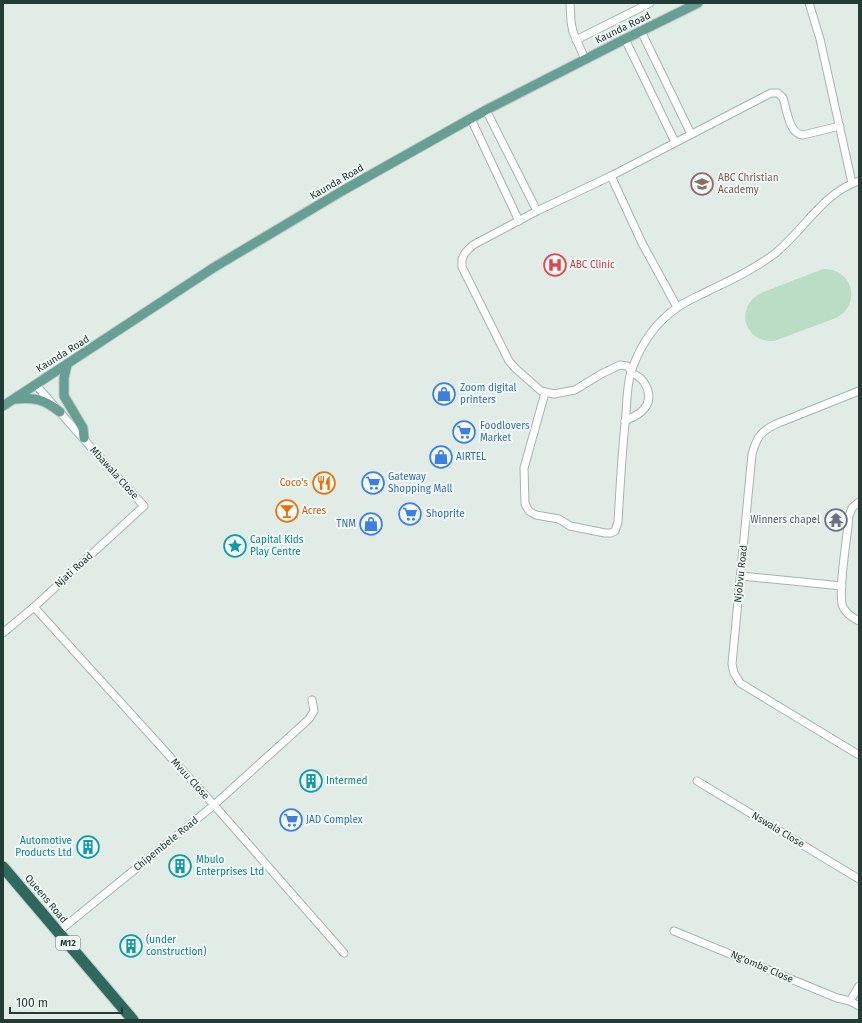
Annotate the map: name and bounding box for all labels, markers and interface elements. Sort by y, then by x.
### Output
street label: Kaunda Road [593,9,653,47]
street label: Kaunda Road [308,162,366,202]
school or university icon: ABC Christian Academy [689,171,715,197]
place label: ABC Christian Academy [718,172,779,196]
hospital icon: ABC Clinic [542,252,568,278]
place label: ABC Clinic [570,259,615,271]
street label: Kaunda Road [34,333,92,375]
shop icon: Zoom digital printers [431,381,457,407]
place label: Zoom digital printers [460,382,517,406]
supermarket icon: Foodlovers Market [451,419,477,445]
place label: Foodlovers Market [480,420,530,444]
street label: Mbawala Close [87,444,141,502]
shop icon: AIRTEL [428,444,454,470]
place label: AIRTEL [456,451,486,463]
restaurant icon: Coco's [311,470,337,496]
supermarket icon: Gateway Shopping Mall [360,470,386,496]
place label: Gateway Shopping Mall [388,471,453,495]
place label: Coco's [280,477,308,489]
bar icon: Acres [274,498,300,524]
supermarket icon: Shoprite [397,501,423,527]
place label: Acres [302,505,327,517]
temple icon: Winners chapel [823,507,849,533]
place label: Shoprite [426,508,465,520]
shop icon: TNM [358,511,384,537]
place label: Winners chapel [750,514,820,526]
place label: TNM [336,518,356,530]
place icon: Capital Kids Play Centre [222,533,248,559]
place label: Capital Kids Play Centre [250,534,304,558]
street label: Njobvu Road [732,545,750,603]
street label: Njati Road [52,550,96,590]
street label: Mvuu Close [168,756,212,802]
building icon: Intermed [298,768,324,794]
place label: Intermed [326,775,368,787]
supermarket icon: JAD Complex [278,807,304,833]
street label: Nswala Close [750,810,806,850]
street label: Chipembele Road [131,814,201,874]
place label: JAD Complex [306,814,363,826]
building icon: Automotive Products Ltd [75,834,101,860]
place label: Automotive Products Ltd [15,835,72,859]
building icon: Mbulo Enterprises Ltd [167,853,193,879]
place label: Mbulo Enterprises Ltd [196,854,264,878]
street label: Queens Road [22,872,70,926]
building icon: (under construction) [118,933,144,959]
place label: (under construction) [146,933,206,958]
road number: M12 [56,936,80,950]
street label: Ng'ombe Close [729,948,795,986]
scale bar [10,989,122,1015]
text: 100 m [16,996,48,1010]

